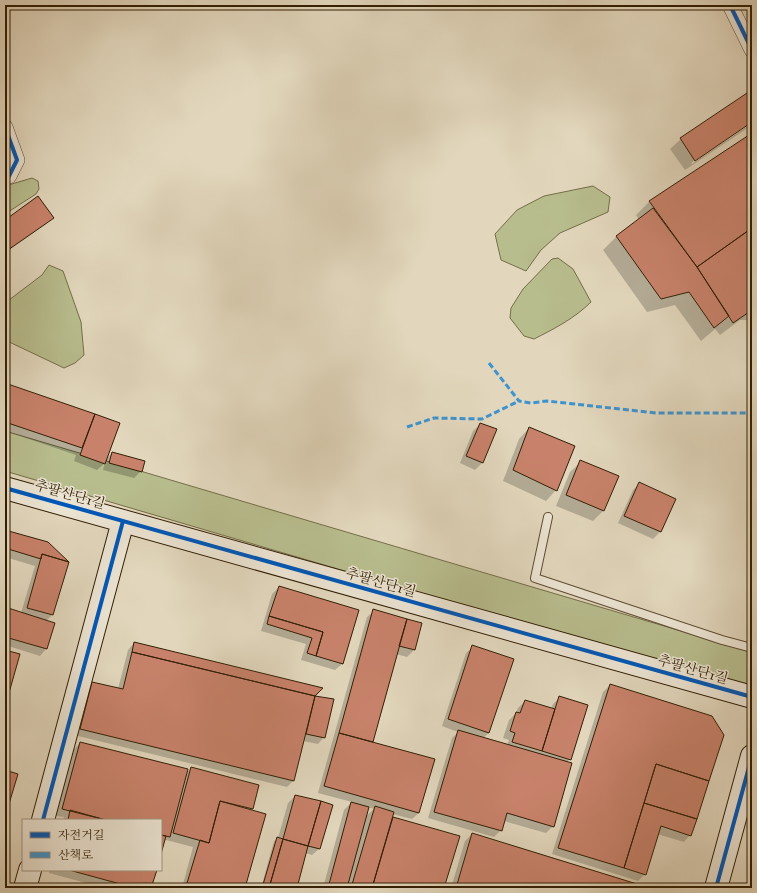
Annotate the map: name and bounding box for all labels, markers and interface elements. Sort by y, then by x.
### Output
street label: 추팔산단1길 [32,476,107,514]
street label: 추팔산단1길 [343,564,418,602]
street label: 추팔산단1길 [655,651,730,689]
legend [22,819,162,871]
text: 자전거길 [58,828,104,843]
text: 산책로 [58,848,93,863]

